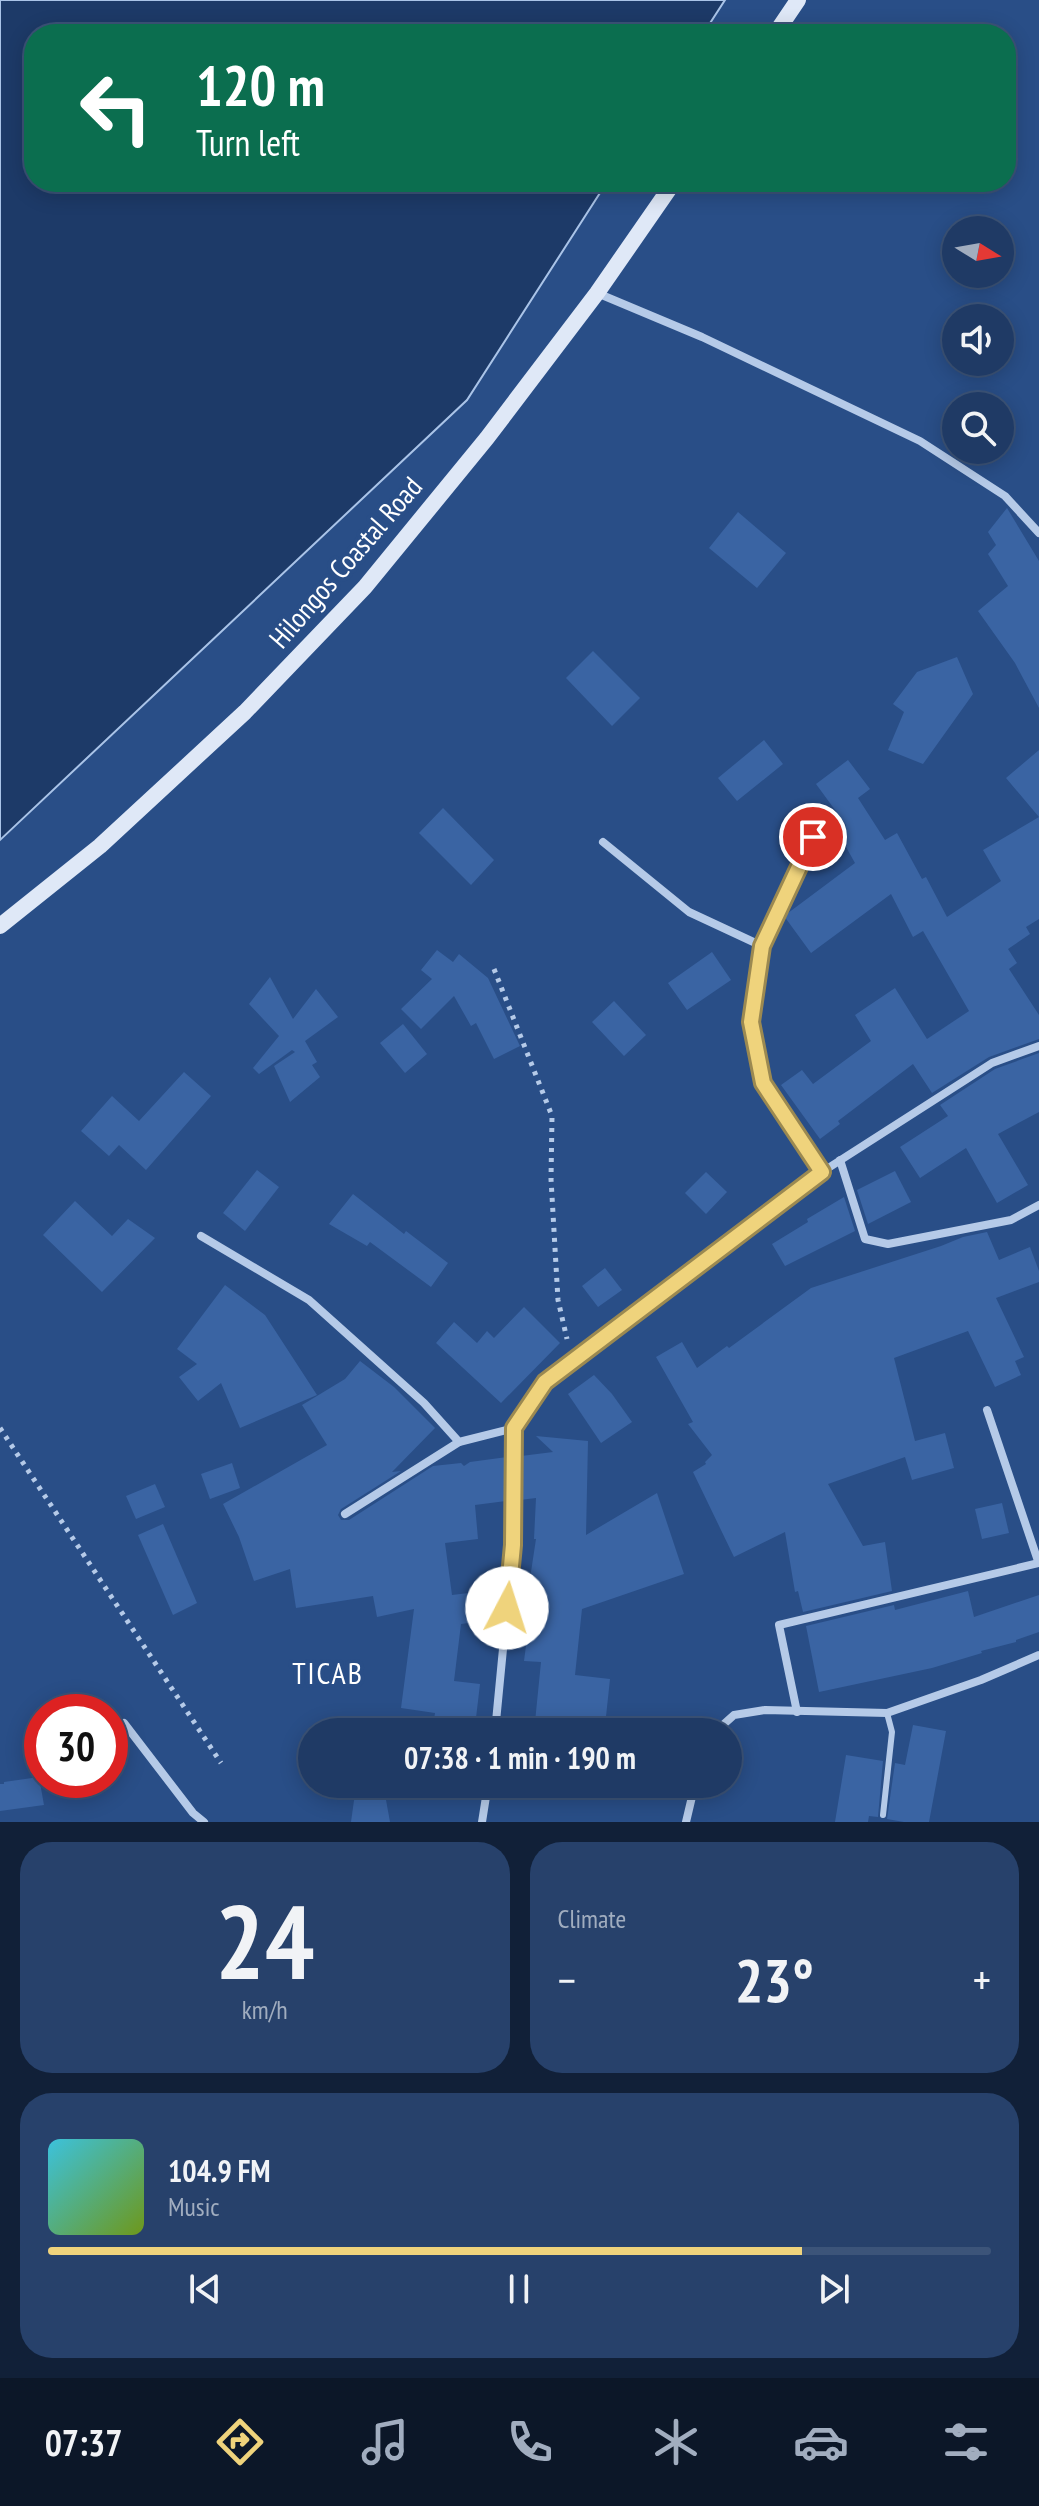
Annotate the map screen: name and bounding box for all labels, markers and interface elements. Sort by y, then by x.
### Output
text: 120 m [196,49,325,121]
icon: left [64,56,168,160]
text: Turn left [196,119,300,166]
north arrow [942,216,1014,288]
map controls [942,216,1014,464]
button: sound [942,304,1014,376]
button: search [942,392,1014,464]
street label: Hilongos Coastal Road [260,469,430,655]
pin [779,803,847,871]
icon: arrive [791,815,835,859]
position arrow [465,1566,549,1650]
district label: TICAB [292,1653,364,1692]
speed limit sign: 30 [24,1694,128,1798]
text: 07:38 · 1 min · 190 m [404,1738,636,1777]
text: 24 [215,1873,314,2008]
text: Climate [558,1902,626,1935]
text: 23° [735,1941,814,2019]
text: − [558,1951,576,2008]
text: + [973,1951,991,2008]
text: km/h [242,1993,288,2026]
text: 104.9 FM [168,2151,270,2190]
text: Music [168,2190,220,2223]
icon: previous [183,2267,227,2311]
icon: pause [497,2267,541,2311]
icon: next [812,2267,856,2311]
icon: directions [212,2414,268,2470]
icon: music [357,2414,413,2470]
icon: phone [502,2414,558,2470]
icon: climate [648,2414,704,2470]
icon: car [793,2414,849,2470]
icon: filters [938,2414,994,2470]
text: 07:37 [45,2419,123,2466]

